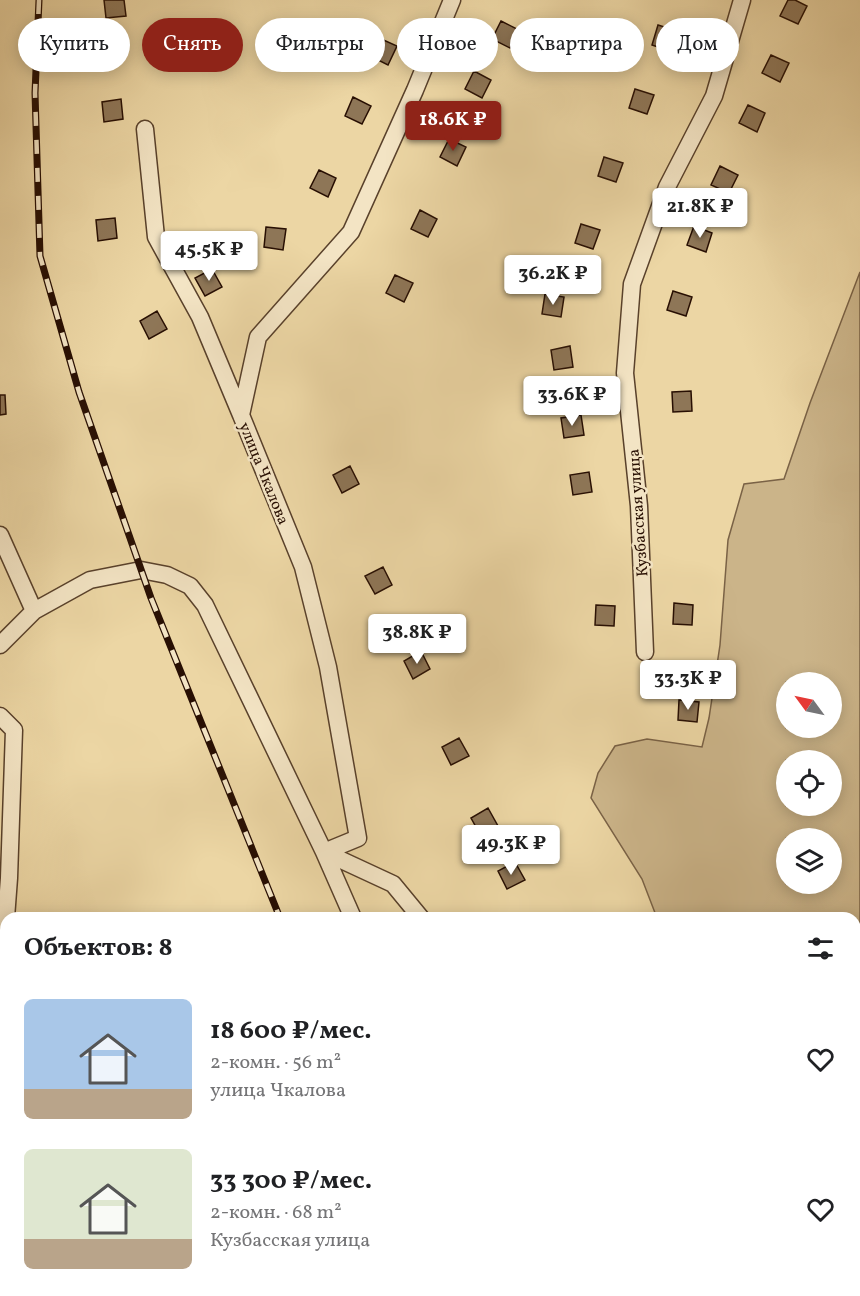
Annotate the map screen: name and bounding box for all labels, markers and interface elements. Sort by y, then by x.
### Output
chip: Купить [18,18,130,72]
chip: Снять [142,18,243,72]
chip: Фильтры [255,18,385,72]
chip: Новое [397,18,498,72]
chip: Квартира [510,18,644,72]
chip: Дом [656,18,739,72]
pin: 18.6K ₽ [398,101,508,152]
text: 18.6K ₽ [419,106,487,134]
pin: 21.8K ₽ [645,188,755,239]
text: 21.8K ₽ [666,193,734,221]
pin: 45.5K ₽ [154,231,264,282]
text: 45.5K ₽ [175,236,243,264]
pin: 36.2K ₽ [498,255,608,306]
text: 36.2K ₽ [518,260,588,288]
pin: 33.6K ₽ [517,376,627,427]
text: 33.6K ₽ [537,381,607,409]
street label: улица Чкалова [233,419,294,528]
street label: Кузбасская улица [624,448,654,578]
pin: 38.8K ₽ [362,614,472,665]
text: 38.8K ₽ [382,619,452,647]
pin: 33.3K ₽ [633,660,743,711]
text: 33.3K ₽ [654,665,722,693]
north arrow [776,672,842,738]
map controls [776,672,842,894]
button: locate [776,750,842,816]
pin: 49.3K ₽ [456,825,566,876]
button: layers [776,828,842,894]
text: 49.3K ₽ [476,830,546,858]
text: Объектов: 8 [24,930,173,966]
icon: filters [804,932,837,965]
text: 18 600 ₽/мес. [210,1013,372,1049]
icon: home [72,1023,144,1095]
icon: heart [804,1043,837,1076]
text: 2-комн. · 56 m² [210,1049,341,1077]
text: улица Чкалова [210,1077,346,1105]
text: 33 300 ₽/мес. [210,1163,372,1199]
icon: home [72,1173,144,1245]
icon: heart [804,1193,837,1226]
text: 2-комн. · 68 m² [210,1199,342,1227]
text: Кузбасская улица [210,1227,370,1255]

